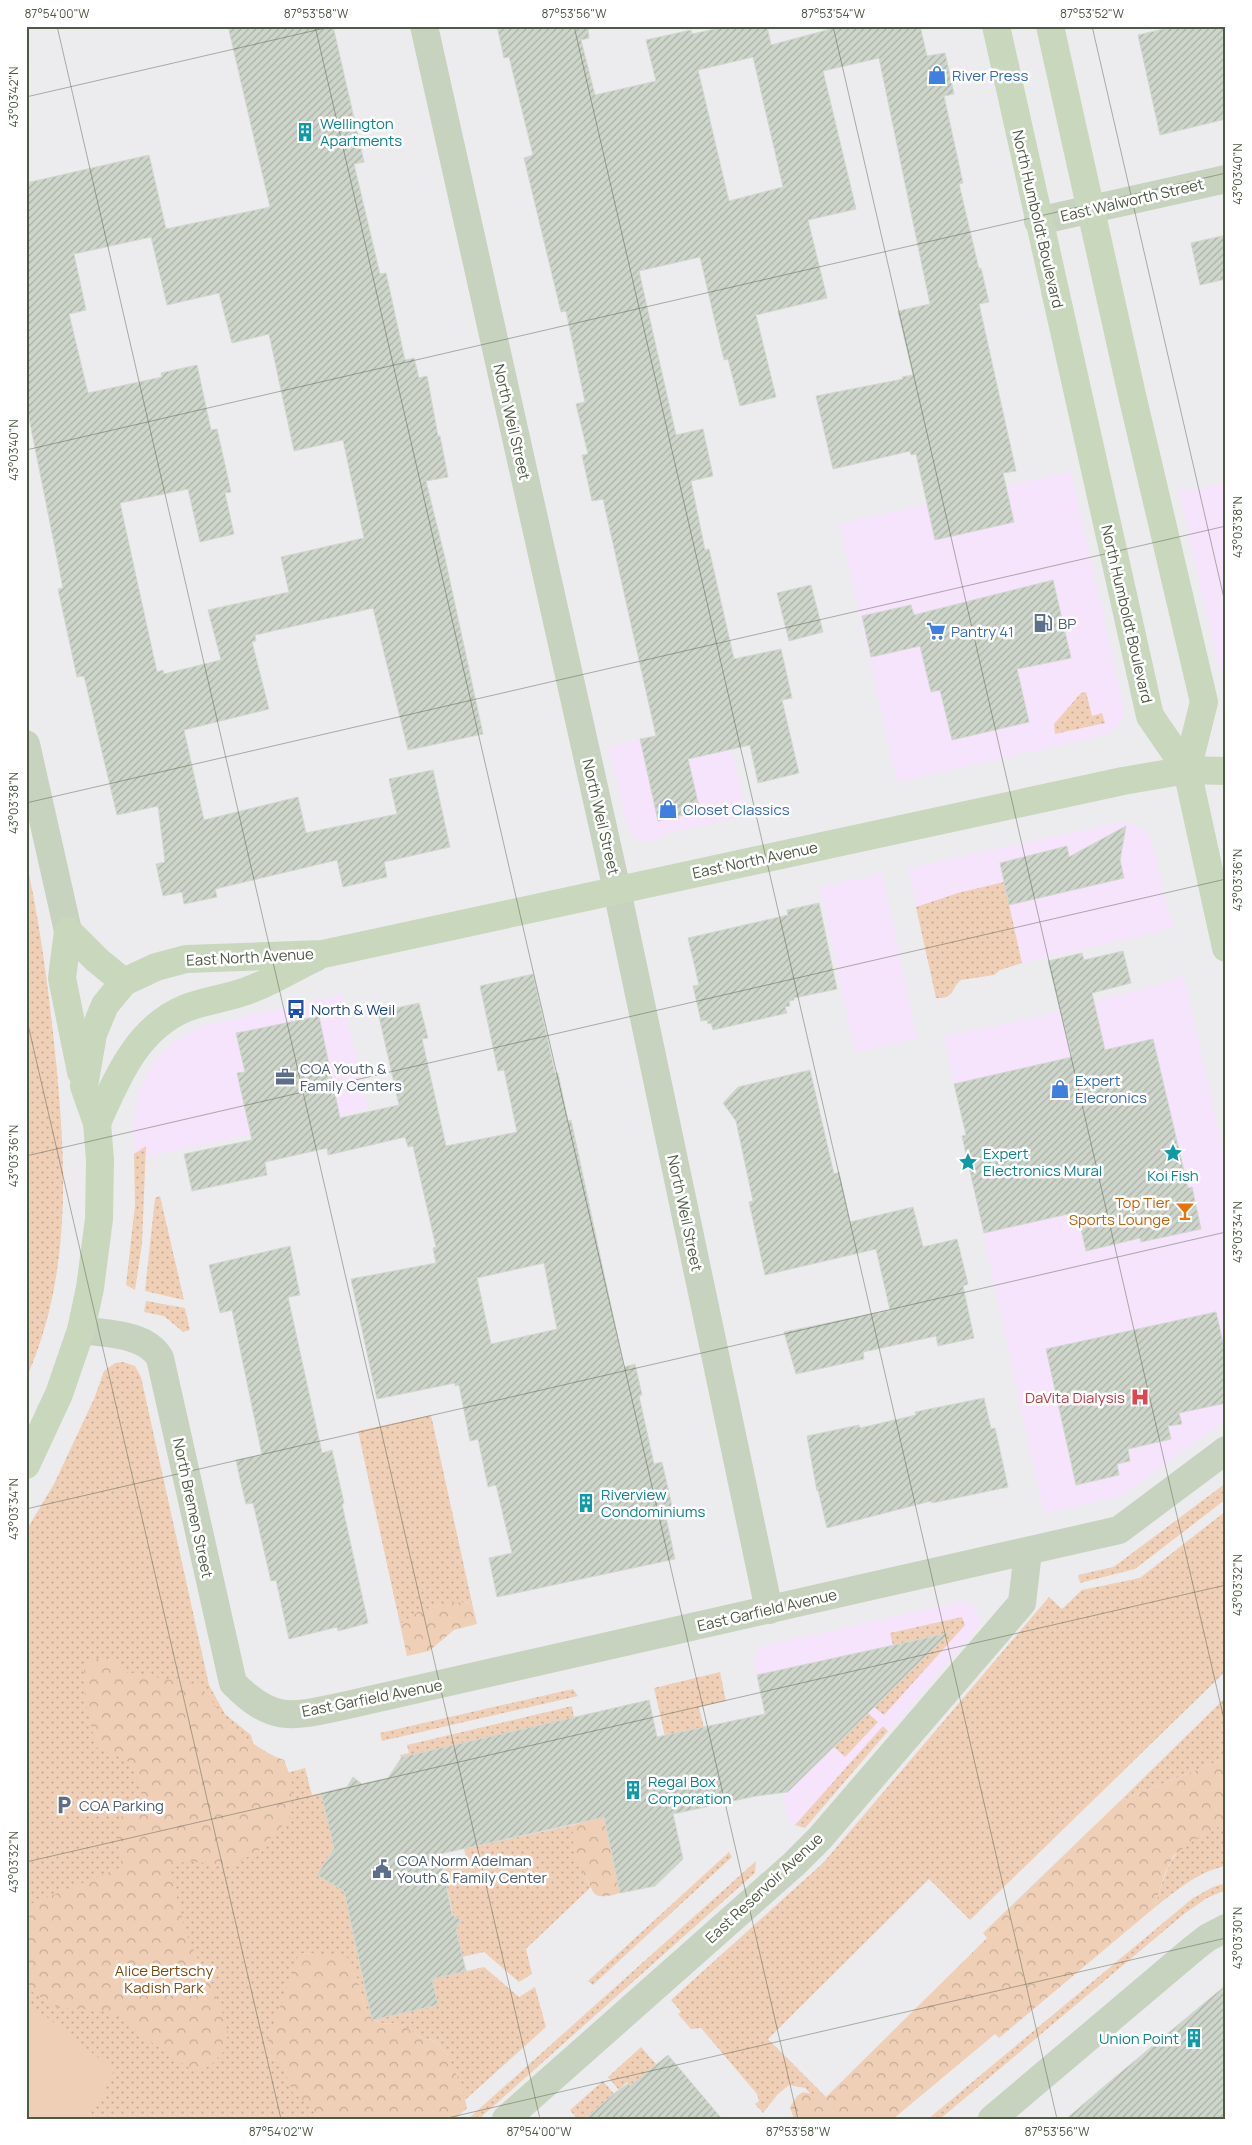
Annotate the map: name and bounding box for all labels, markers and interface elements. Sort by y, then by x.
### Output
text: 87°54'00"W [24,5,90,22]
text: 87°53'58"W [284,5,349,22]
text: 87°53'56"W [542,5,607,22]
text: 87°53'54"W [801,5,866,22]
text: 87°53'52"W [1060,5,1125,22]
shop icon: River Press [926,64,948,86]
place label: River Press [952,65,1028,86]
text: 43°03'42"N [5,66,22,128]
place label: Wellington Apartments [320,113,402,151]
building icon: Wellington Apartments [294,121,316,143]
street label: North Humboldt Boulevard [1007,128,1069,310]
text: 43°03'40"N [1229,143,1246,205]
street label: East Walworth Street [1058,173,1206,227]
street label: North Weil Street [488,362,536,482]
text: 43°03'40"N [5,419,22,481]
text: 43°03'38"N [1229,496,1246,558]
street label: North Humboldt Boulevard [1096,523,1158,705]
fuel station icon: BP [1032,612,1054,634]
place label: BP [1058,613,1076,634]
supermarket icon: Pantry 41 [925,620,947,642]
place label: Pantry 41 [951,621,1014,642]
street label: North Weil Street [577,757,625,877]
text: 43°03'38"N [5,772,22,834]
shop icon: Closet Classics [657,798,679,820]
place label: Closet Classics [683,799,790,820]
street label: East North Avenue [690,836,820,884]
text: 43°03'36"N [1229,849,1246,911]
street label: East North Avenue [186,943,314,971]
bus stop icon: North & Weil [285,998,307,1020]
place label: North & Weil [311,999,395,1020]
place label: COA Youth & Family Centers [300,1058,402,1096]
office icon: COA Youth & Family Centers [274,1066,296,1088]
place label: Expert Elecronics [1075,1070,1147,1108]
shop icon: Expert Elecronics [1049,1078,1071,1100]
text: 43°03'36"N [5,1125,22,1187]
place icon: Koi Fish [1162,1142,1184,1164]
place label: Expert Electronics Mural [983,1143,1102,1181]
place icon: Expert Electronics Mural [957,1151,979,1173]
street label: North Weil Street [662,1153,708,1273]
place label: Koi Fish [1147,1165,1199,1186]
place label: Top Tier Sports Lounge [1069,1192,1171,1230]
bar icon: Top Tier Sports Lounge [1174,1200,1196,1222]
text: 43°03'34"N [1229,1201,1246,1263]
hospital icon: DaVita Dialysis [1129,1386,1151,1408]
place label: DaVita Dialysis [1025,1387,1125,1408]
street label: North Bremen Street [168,1436,218,1580]
text: 43°03'34"N [5,1478,22,1540]
place label: Riverview Condominiums [601,1484,705,1522]
building icon: Riverview Condominiums [575,1492,597,1514]
text: 43°03'32"N [1229,1554,1246,1616]
street label: East Garfield Avenue [695,1584,839,1636]
street label: East Garfield Avenue [300,1674,444,1722]
place label: Regal Box Corporation [648,1771,732,1809]
building icon: Regal Box Corporation [622,1779,644,1801]
parking icon: COA Parking [53,1794,75,1816]
place label: COA Parking [79,1795,164,1816]
street label: East Reservoir Avenue [701,1828,827,1948]
text: 43°03'32"N [5,1831,22,1893]
place label: COA Norm Adelman Youth & Family Center [397,1850,547,1888]
public building icon: COA Norm Adelman Youth & Family Center [371,1858,393,1880]
text: 43°03'30"N [1229,1907,1246,1969]
park label: Alice Bertschy Kadish Park [115,1960,213,1998]
building icon: Union Point [1183,2027,1205,2049]
place label: Union Point [1099,2028,1179,2049]
text: 87°54'02"W [249,2123,314,2140]
text: 87°54'00"W [506,2123,572,2140]
text: 87°53'58"W [766,2123,831,2140]
text: 87°53'56"W [1025,2123,1090,2140]

